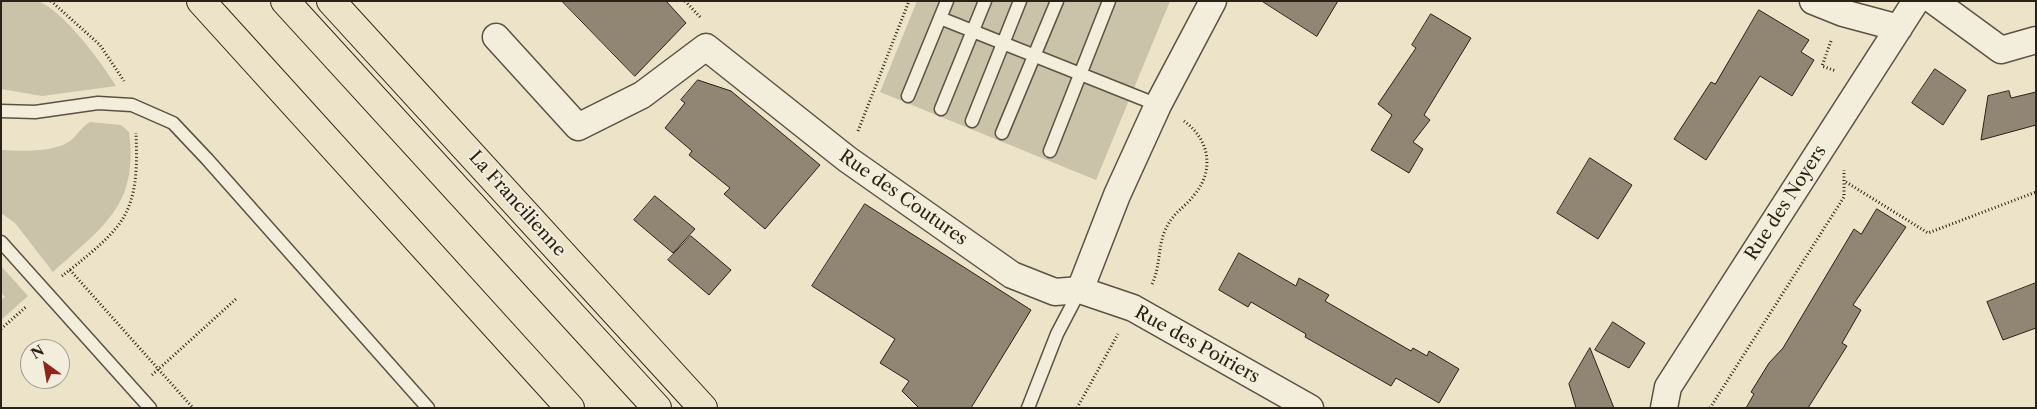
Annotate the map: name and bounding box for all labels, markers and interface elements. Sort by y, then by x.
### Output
street label: Rue des Noyers [1741,141,1831,265]
street label: Rue des Coutures [835,146,971,250]
street label: La Francilienne [464,147,570,261]
street label: Rue des Poiriers [1131,302,1263,388]
north arrow [20,339,70,389]
text: N [28,341,48,363]

